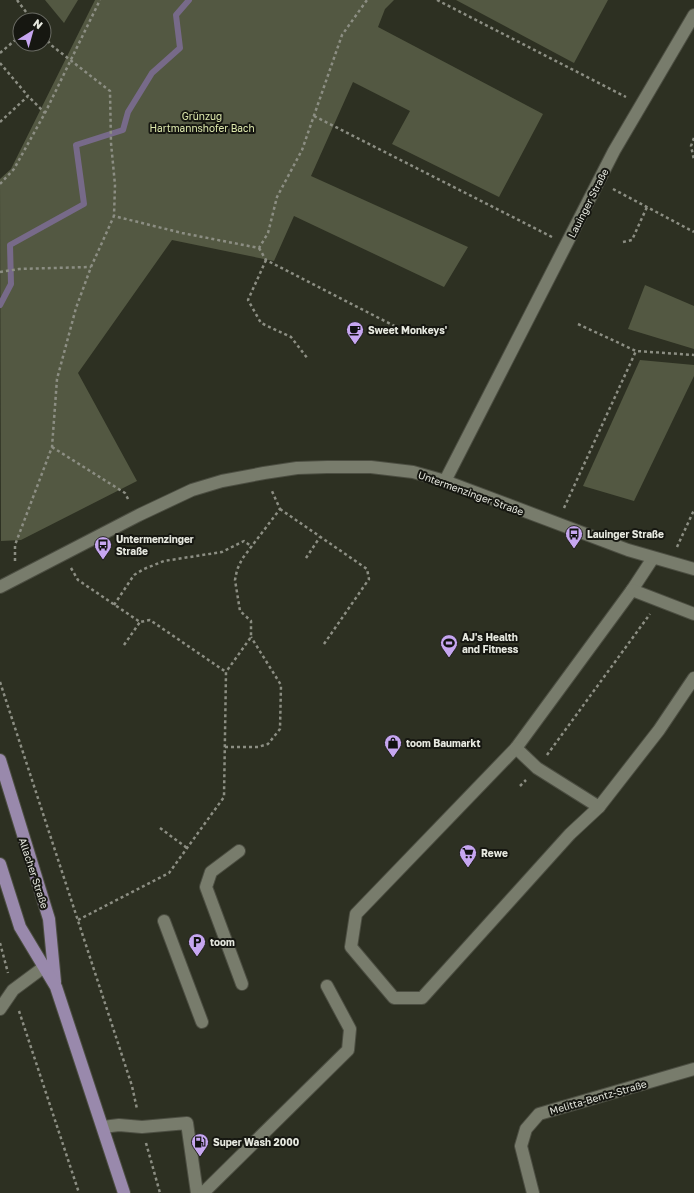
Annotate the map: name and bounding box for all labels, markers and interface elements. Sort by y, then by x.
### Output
north arrow [12,12,52,52]
text: N [31,16,46,31]
park label: Grünzug Hartmannshofer Bach [149,110,255,134]
street label: Lauinger Straße [565,166,611,240]
cafe icon: Sweet Monkeys' [345,320,365,345]
place label: Sweet Monkeys' [368,324,447,336]
street label: Untermenzinger Straße [417,468,526,518]
bus stop icon: Lauinger Straße [564,524,584,549]
place label: Lauinger Straße [587,528,664,540]
place label: Untermenzinger Straße [116,533,194,557]
bus stop icon: Untermenzinger Straße [93,535,113,560]
place label: AJ's Health and Fitness [462,631,519,655]
sports icon: AJ's Health and Fitness [439,633,459,658]
shop icon: toom Baumarkt [383,733,403,758]
place label: toom Baumarkt [406,737,480,749]
street label: Allacher Straße [17,836,51,910]
supermarket icon: Rewe [458,843,478,868]
place label: Rewe [481,847,508,859]
parking icon: toom [187,932,207,957]
place label: toom [210,936,235,948]
street label: Melitta-Bentz-Straße [548,1077,648,1117]
fuel station icon: Super Wash 2000 [190,1132,210,1157]
place label: Super Wash 2000 [213,1136,300,1148]

